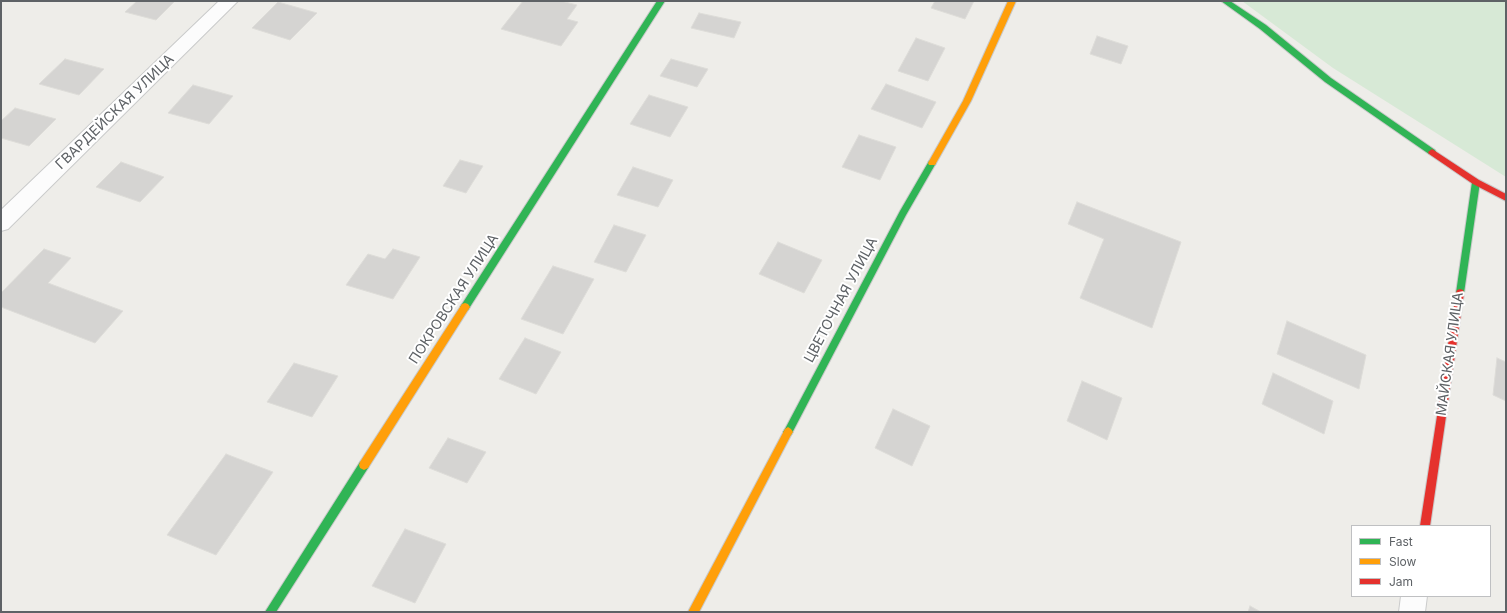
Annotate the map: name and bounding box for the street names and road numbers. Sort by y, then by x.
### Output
street label: ГВАРДЕЙСКАЯ УЛИЦА [52,51,178,173]
street label: ПОКРОВСКАЯ УЛИЦА [406,231,502,367]
street label: ЦВЕТОЧНАЯ УЛИЦА [801,235,881,365]
street label: МАЙСКАЯ УЛИЦА [1433,291,1467,417]

